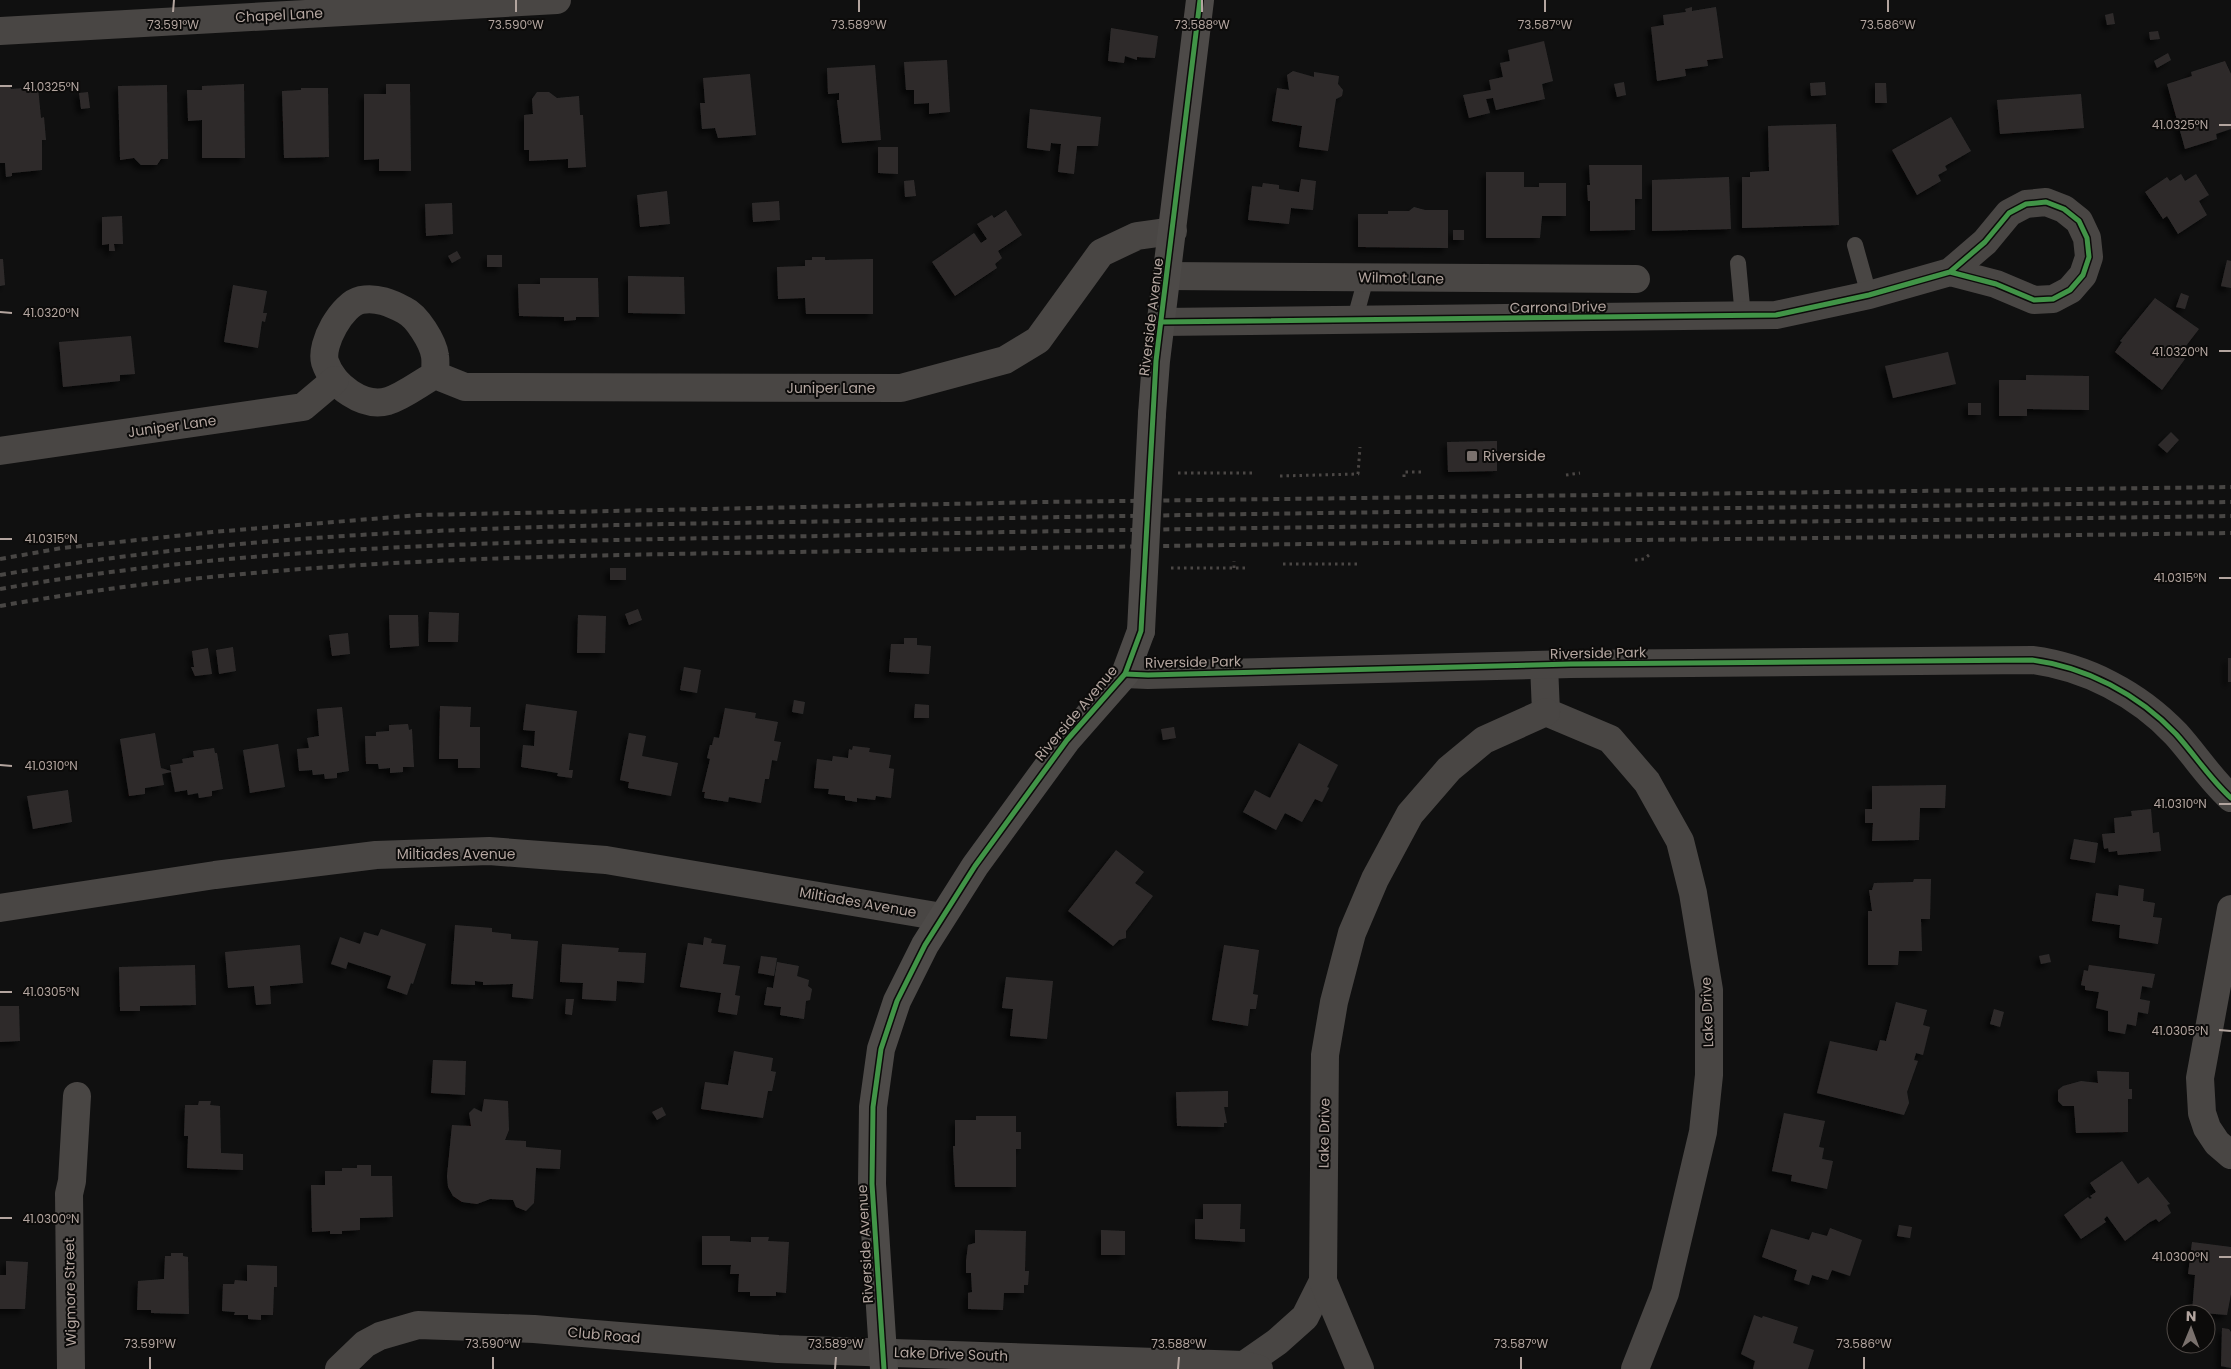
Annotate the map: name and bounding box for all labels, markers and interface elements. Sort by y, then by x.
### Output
street label: Chapel Lane [235,3,324,27]
text: 73.591°W [147,16,199,33]
text: 73.590°W [488,16,544,33]
text: 73.589°W [831,16,887,33]
text: 73.588°W [1174,16,1230,33]
text: 73.587°W [1518,16,1573,33]
text: 73.586°W [1860,16,1916,33]
text: 41.0325°N [23,78,79,95]
text: 41.0325°N [2152,116,2208,133]
street label: Riverside Avenue [1134,256,1168,377]
street label: Wilmot Lane [1358,267,1444,289]
street label: Carrona Drive [1509,296,1607,318]
text: 41.0320°N [23,304,79,321]
text: 41.0320°N [2152,343,2208,360]
street label: Juniper Lane [786,378,876,398]
street label: Juniper Lane [127,410,218,442]
place label: Riverside [1483,446,1546,466]
marker: Riverside [1465,449,1479,463]
text: 41.0315°N [24,530,78,547]
text: 41.0315°N [2153,569,2207,586]
street label: Riverside Park [1550,642,1647,664]
street label: Riverside Park [1145,651,1242,673]
street label: Riverside Avenue [1030,661,1122,765]
text: 41.0310°N [24,757,78,774]
text: 41.0310°N [2153,795,2207,812]
street label: Miltiades Avenue [397,844,516,864]
street label: Miltiades Avenue [798,882,918,922]
street label: Lake Drive [1696,976,1718,1047]
text: 41.0305°N [23,983,79,1000]
text: 41.0305°N [2152,1022,2208,1039]
street label: Lake Drive [1313,1097,1335,1168]
street label: Riverside Avenue [852,1184,878,1304]
text: 41.0300°N [23,1210,79,1227]
street label: Wigmore Street [59,1238,81,1346]
text: 41.0300°N [2152,1248,2208,1265]
north arrow [2166,1304,2216,1354]
text: N [2186,1306,2197,1326]
street label: Club Road [567,1322,641,1348]
text: 73.591°W [124,1335,176,1352]
text: 73.590°W [465,1335,521,1352]
text: 73.589°W [808,1335,864,1352]
text: 73.588°W [1151,1335,1207,1352]
text: 73.587°W [1494,1335,1549,1352]
text: 73.586°W [1836,1335,1892,1352]
street label: Lake Drive South [894,1342,1008,1366]

